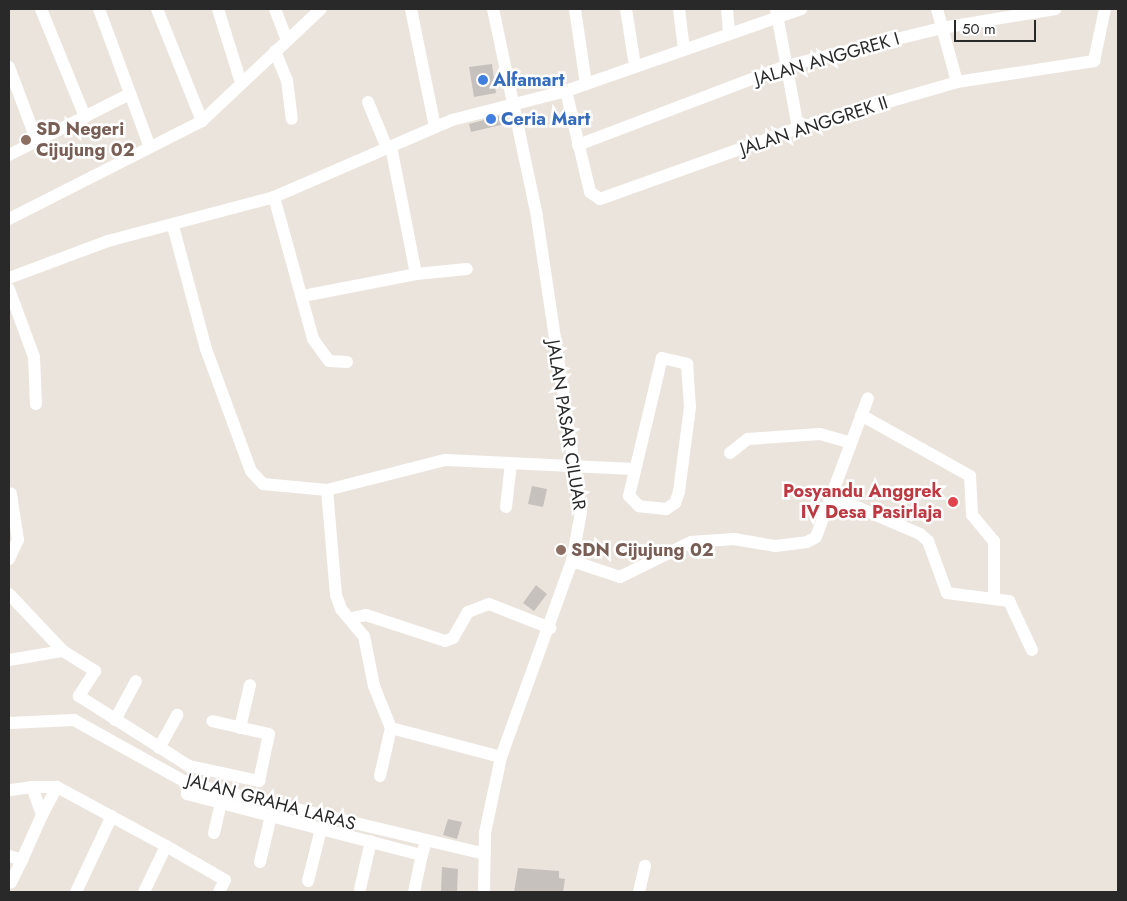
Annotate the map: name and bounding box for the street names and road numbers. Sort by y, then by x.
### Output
street label: JALAN ANGGREK I [752,28,902,90]
street label: JALAN ANGGREK II [737,92,891,160]
street label: JALAN PASAR CILUAR [542,338,590,512]
street label: JALAN GRAHA LARAS [184,769,358,835]

